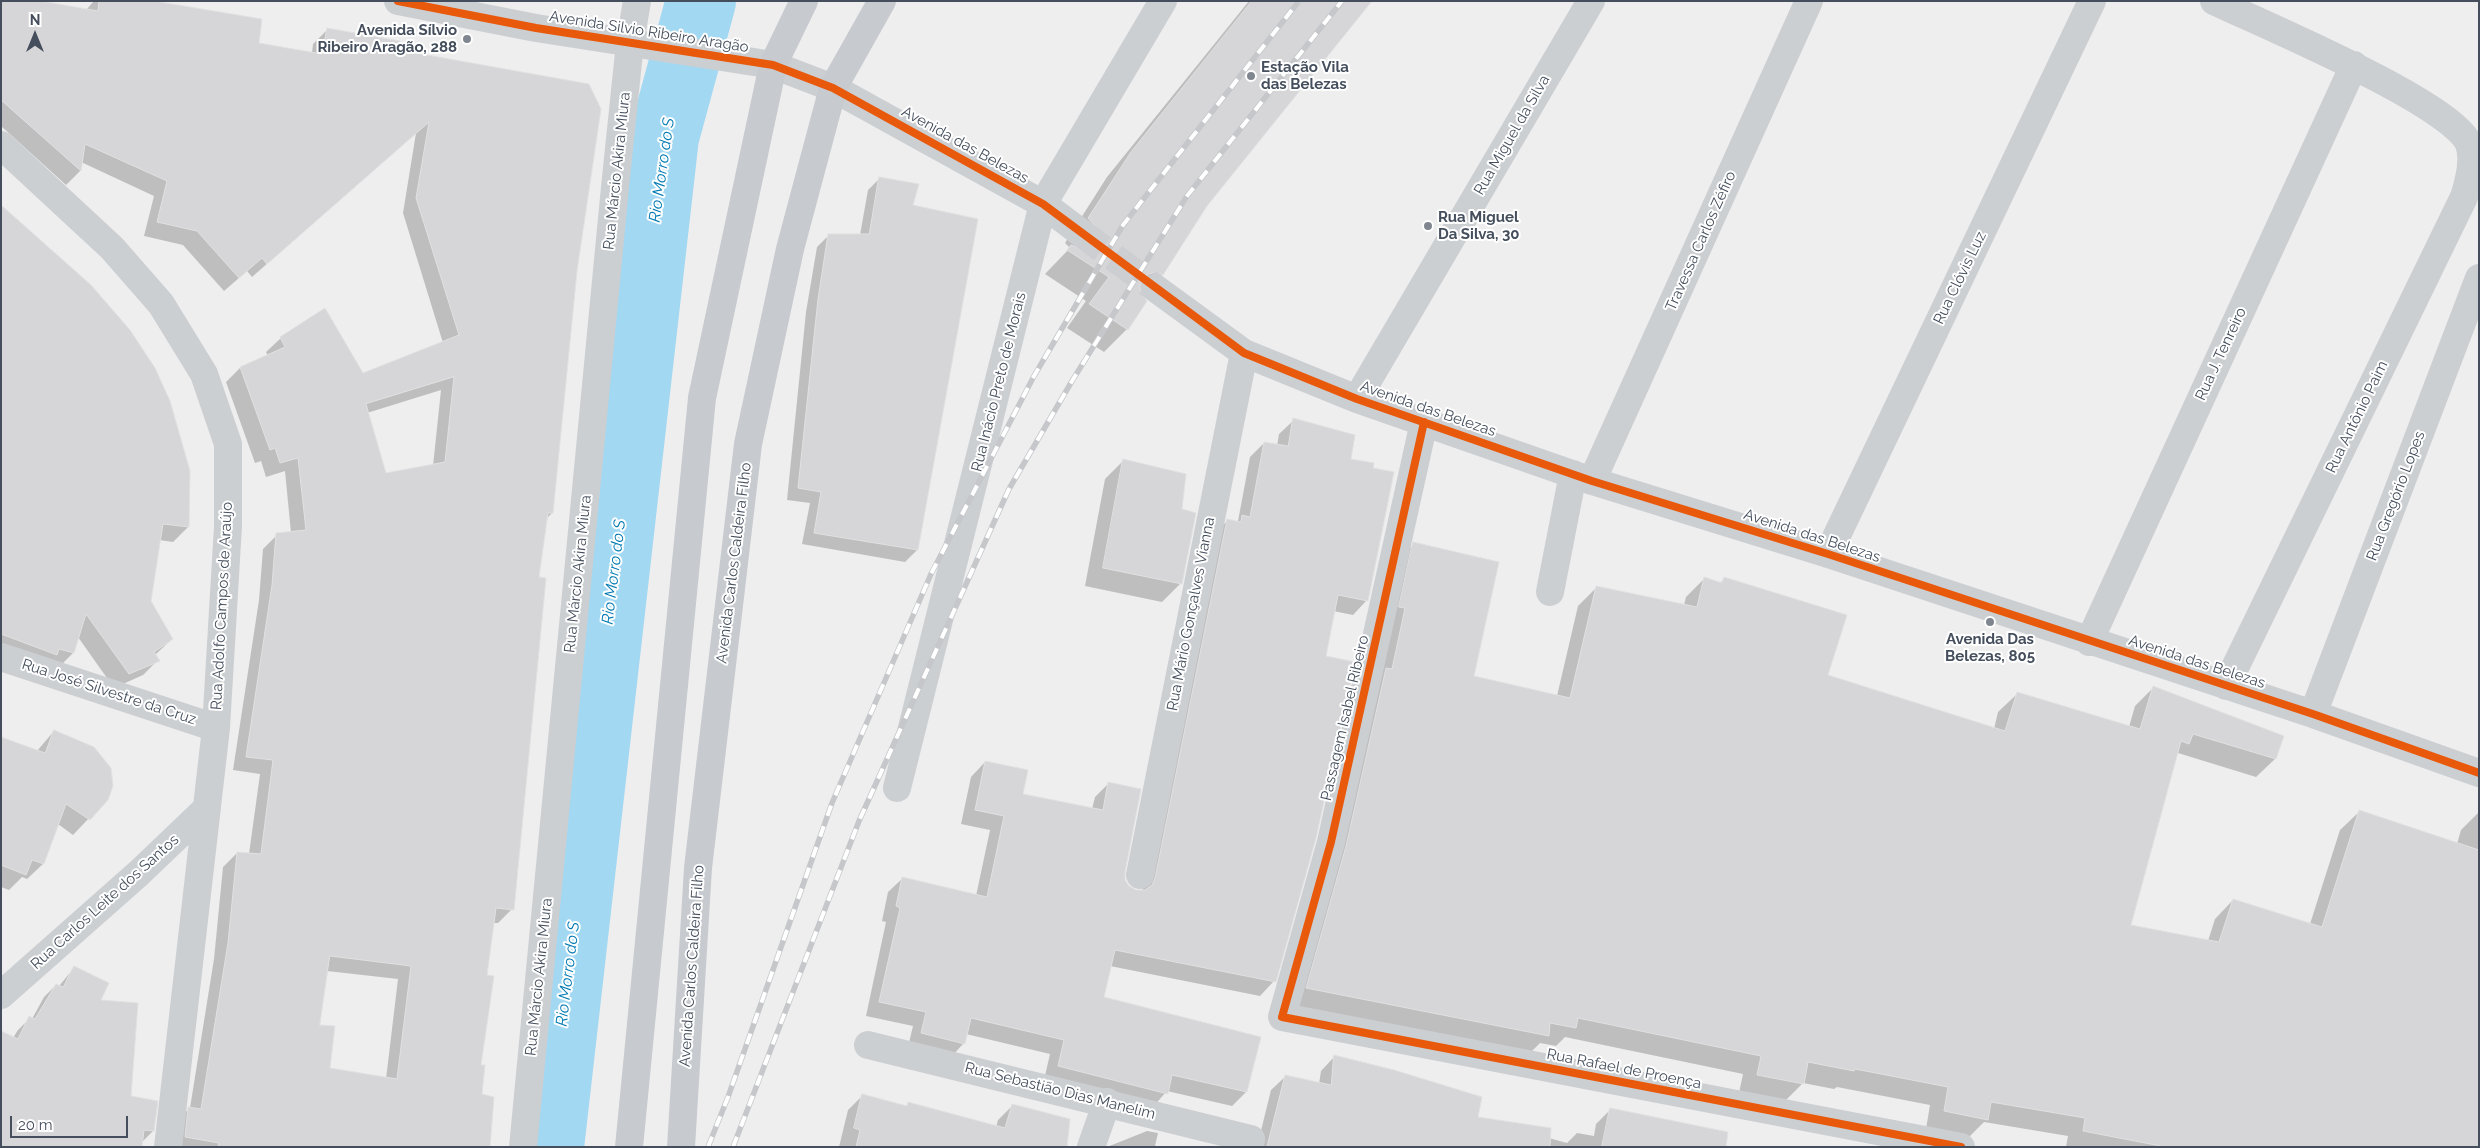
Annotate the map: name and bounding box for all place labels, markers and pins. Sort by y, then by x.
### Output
place label: Avenida Sílvio Ribeiro Aragão, 288 [317,21,457,56]
marker: Avenida Sílvio Ribeiro Aragão, 288 [461,33,473,45]
place label: Estação Vila das Belezas [1261,58,1349,93]
marker: Estação Vila das Belezas [1245,70,1257,82]
place label: Rua Miguel Da Silva, 30 [1438,208,1520,243]
marker: Rua Miguel Da Silva, 30 [1422,220,1434,232]
marker: Avenida Das Belezas, 805 [1984,616,1996,628]
place label: Avenida Das Belezas, 805 [1945,630,2035,665]

